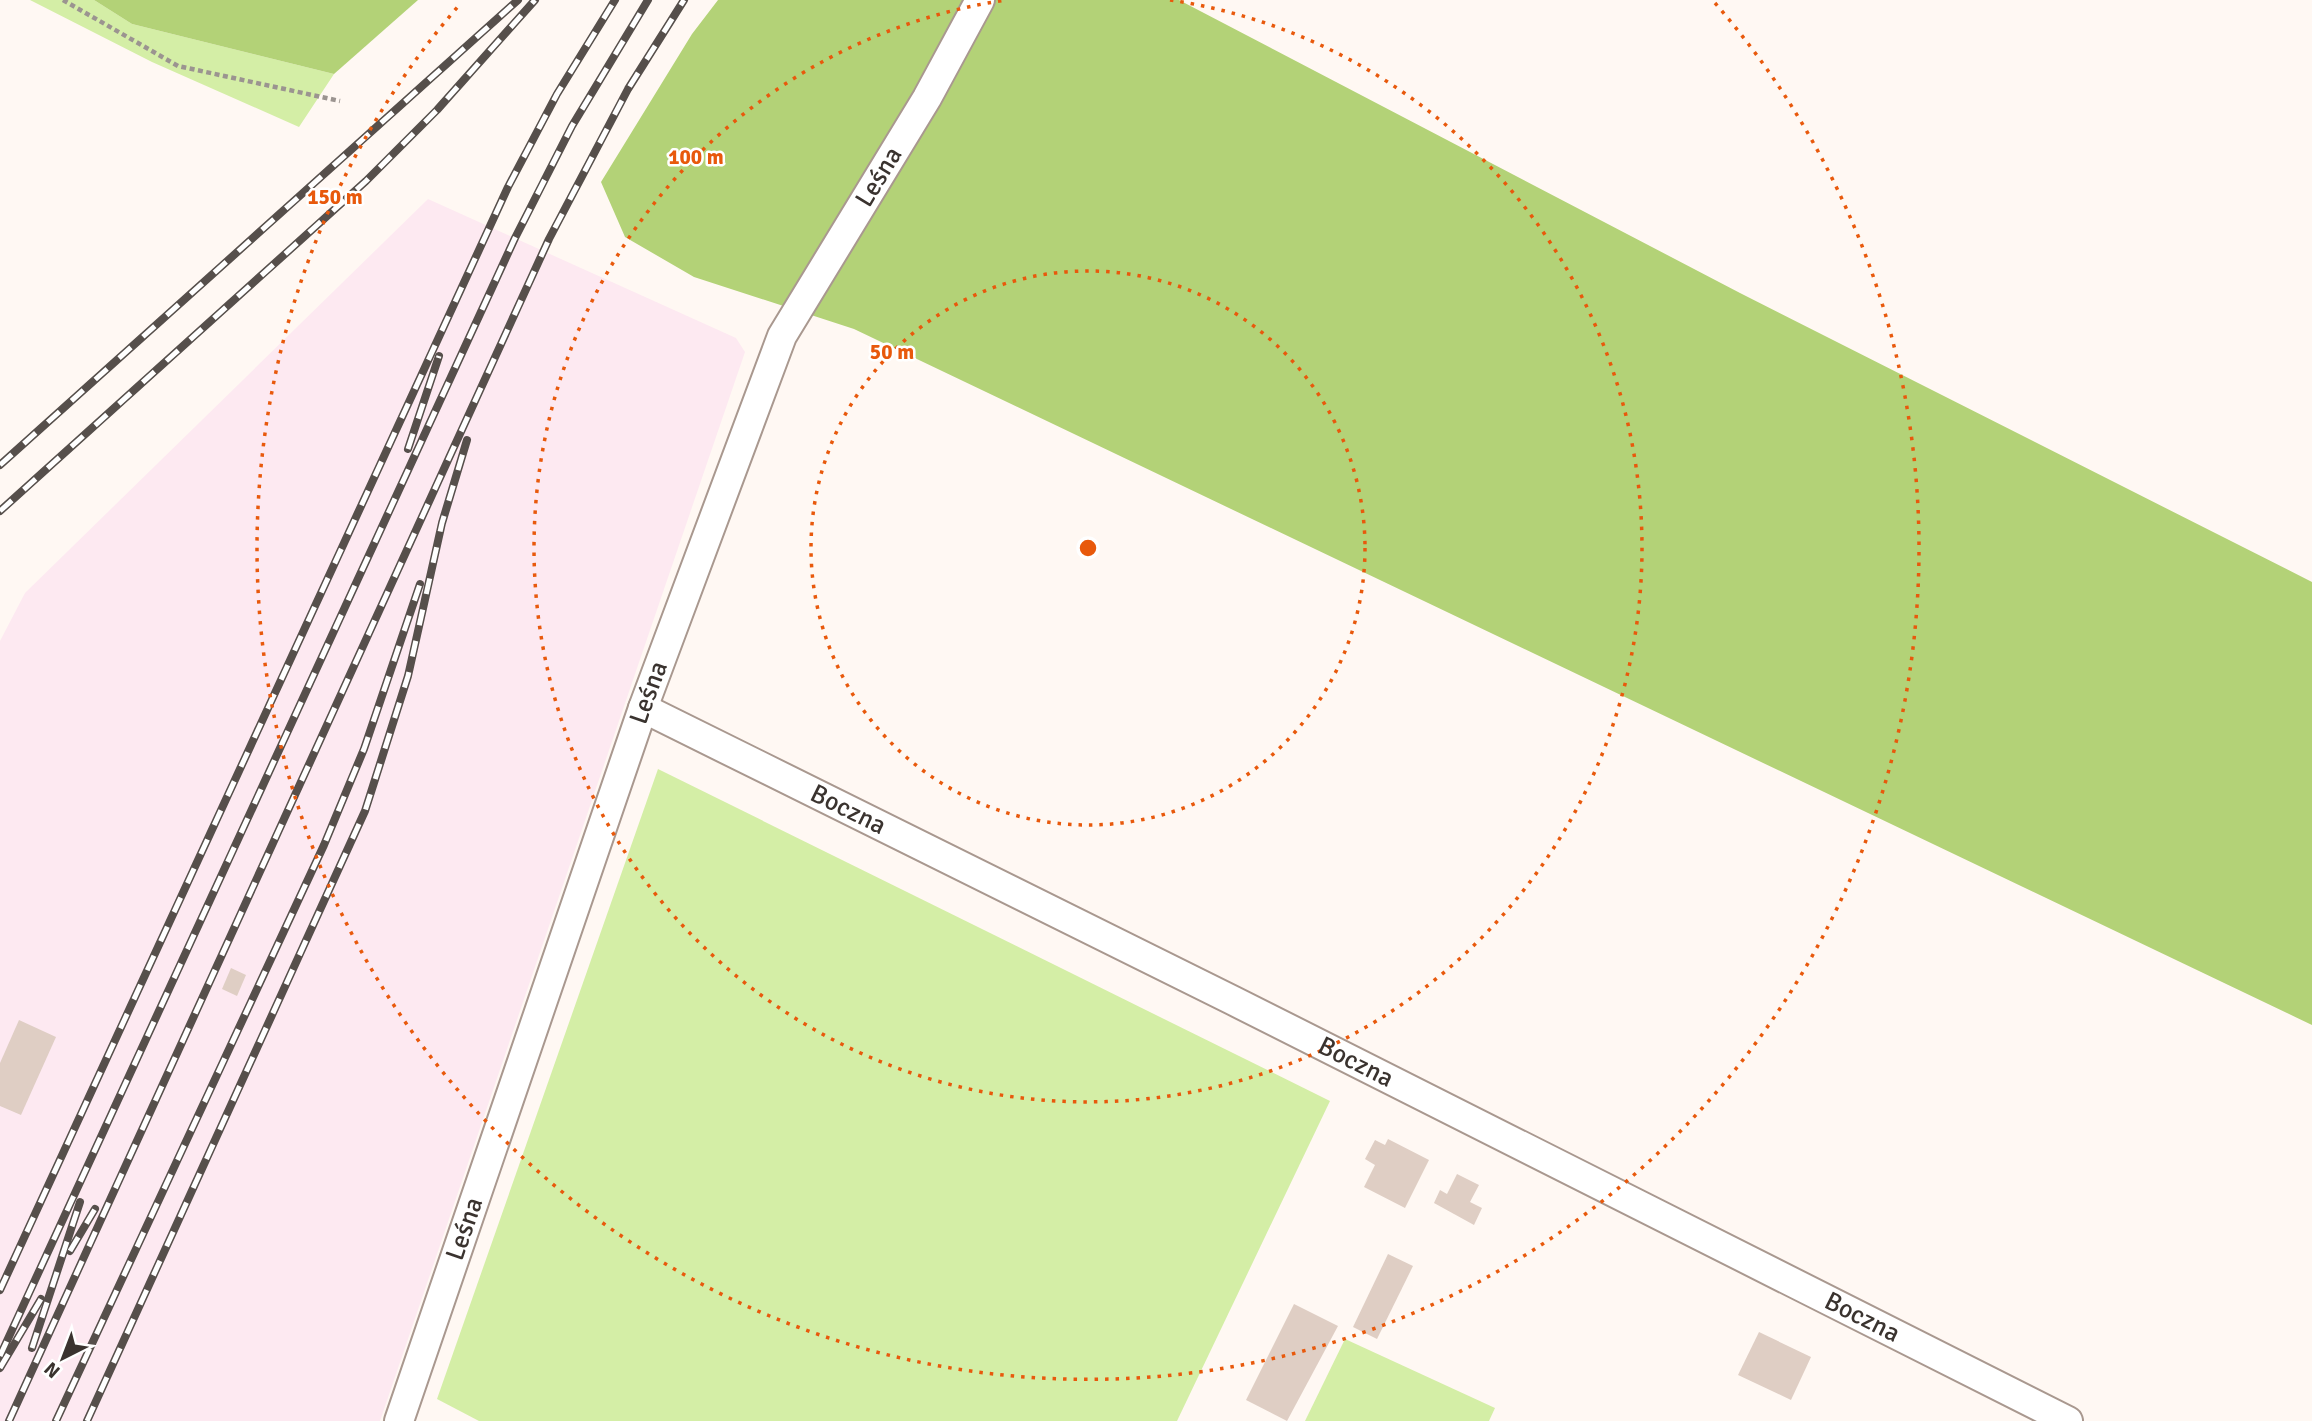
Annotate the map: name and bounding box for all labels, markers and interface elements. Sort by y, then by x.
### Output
street label: Leśna [848,141,909,213]
text: 100 m [668,144,724,170]
text: 150 m [307,184,363,210]
text: 50 m [870,339,914,365]
centre of rings [1076,536,1100,560]
street label: Leśna [623,657,675,728]
street label: Boczna [805,778,891,842]
street label: Boczna [1313,1030,1399,1095]
street label: Leśna [439,1193,490,1265]
street label: Boczna [1819,1285,1905,1350]
north arrow [28,1323,98,1393]
text: N [39,1357,65,1383]

